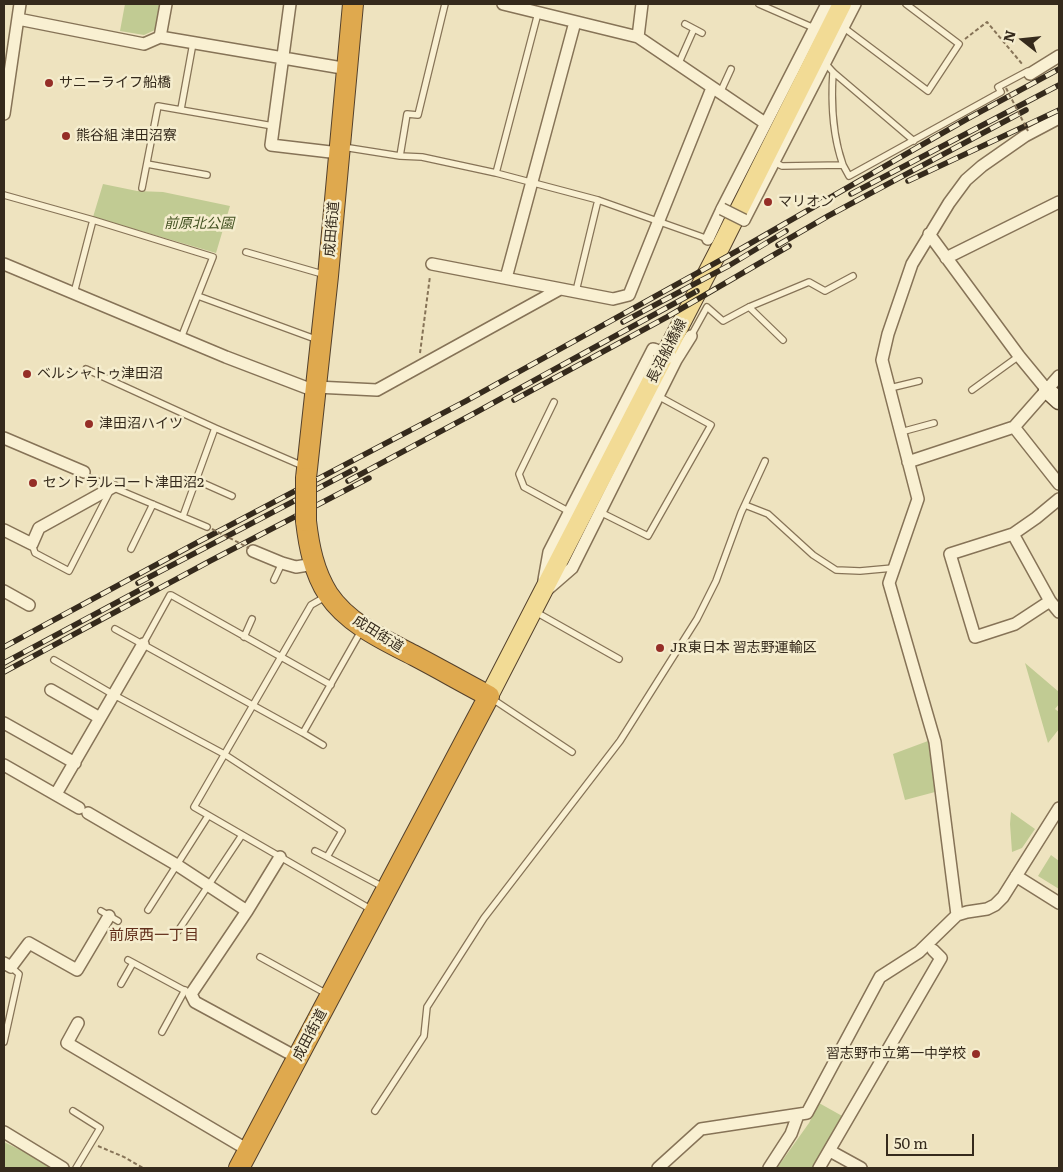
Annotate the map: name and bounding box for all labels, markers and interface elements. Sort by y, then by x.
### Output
north arrow [998,15,1048,65]
text: N [997,27,1020,44]
place label: サニーライフ船橋 [59,75,171,91]
marker: サニーライフ船橋 [43,77,55,89]
place label: 熊谷組 津田沼寮 [76,128,177,144]
marker: 熊谷組 津田沼寮 [60,130,72,142]
place label: マリオン [778,194,834,210]
marker: マリオン [762,196,774,208]
street label: 成田街道 [321,200,343,258]
park label: 前原北公園 [164,216,234,232]
street label: 長沼船橋線 [644,316,690,386]
place label: ベルシャトゥ津田沼 [37,366,163,382]
marker: ベルシャトゥ津田沼 [21,368,33,380]
place label: 津田沼ハイツ [99,416,183,432]
marker: 津田沼ハイツ [83,418,95,430]
place label: セントラルコート津田沼2 [43,475,204,491]
marker: セントラルコート津田沼2 [27,477,39,489]
street label: 成田街道 [350,612,406,656]
place label: JR東日本 習志野運輸区 [670,640,817,656]
marker: JR東日本 習志野運輸区 [654,642,666,654]
district label: 前原西一丁目 [109,927,199,945]
street label: 成田街道 [289,1006,331,1064]
place label: 習志野市立第一中学校 [826,1046,966,1062]
marker: 習志野市立第一中学校 [970,1048,982,1060]
scale bar [888,1124,976,1156]
text: 50 m [894,1131,928,1154]

